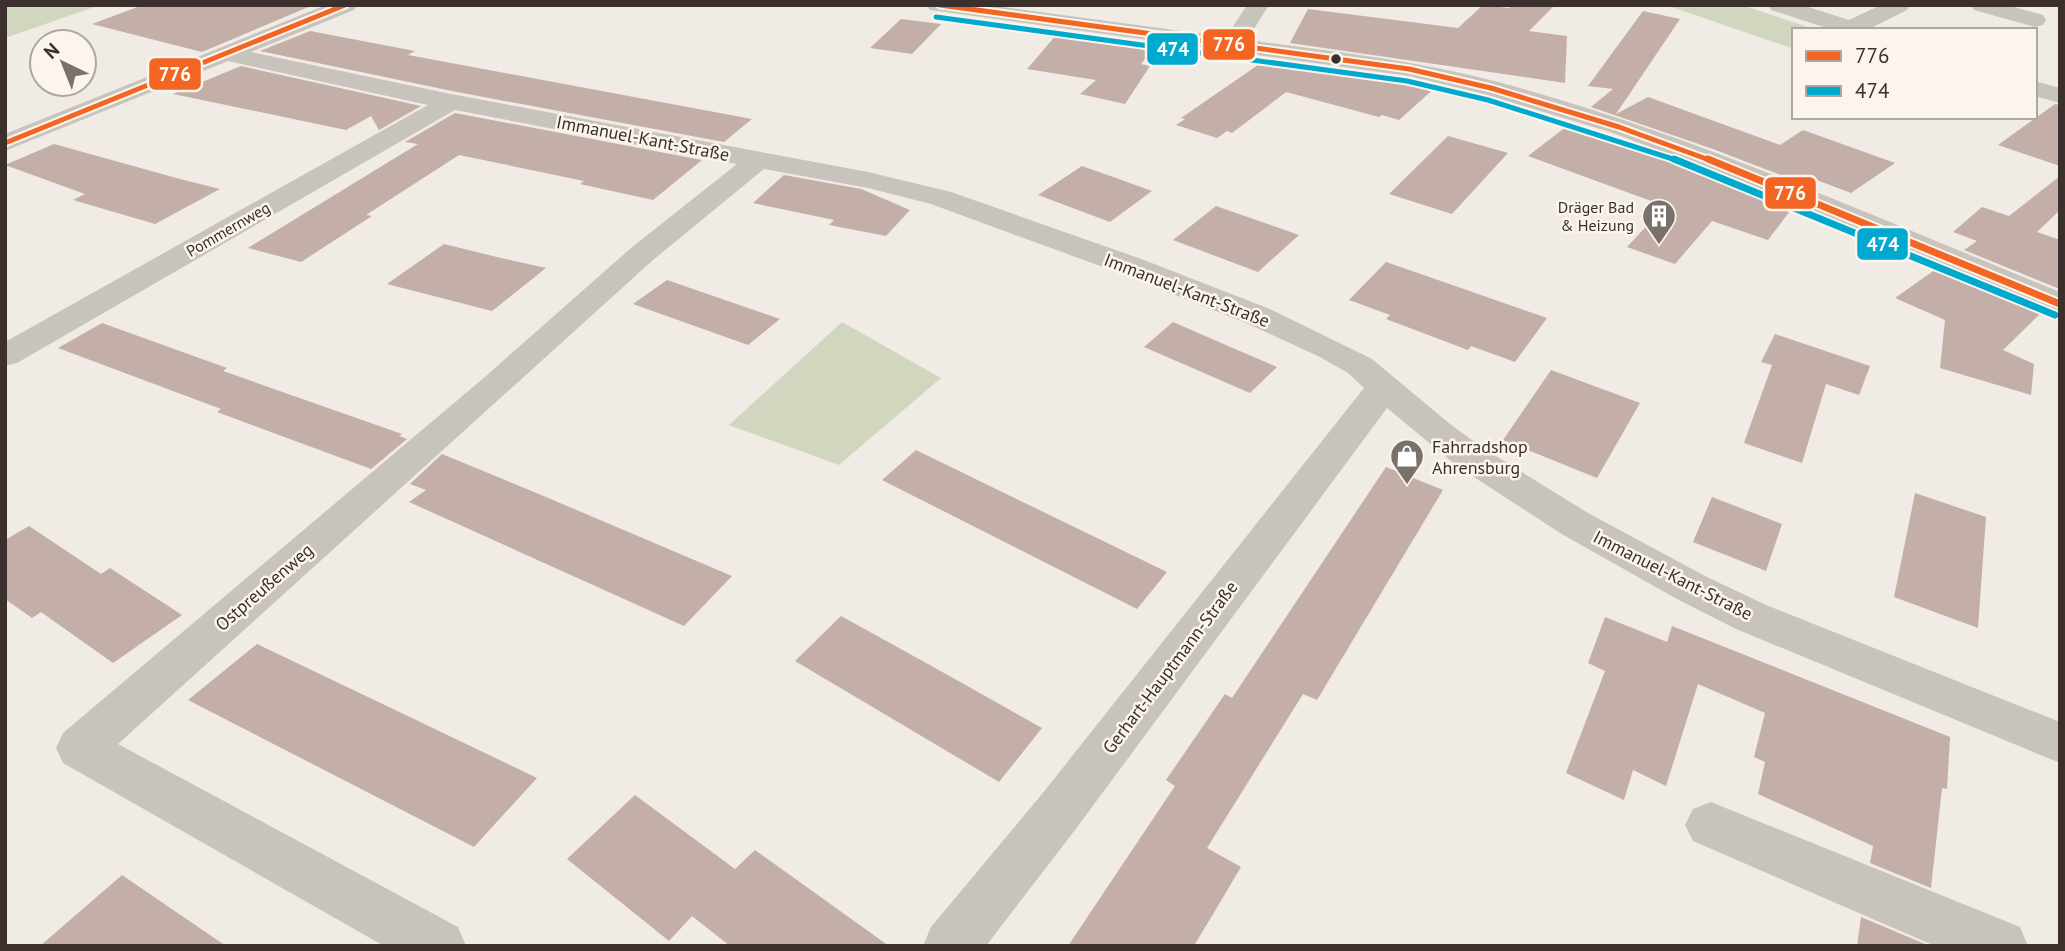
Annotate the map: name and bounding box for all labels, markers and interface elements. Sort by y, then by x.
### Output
north arrow [28,28,98,98]
line badge: 776 [1202,28,1256,61]
legend [1792,28,2037,119]
line badge: 474 [1146,32,1199,66]
text: 776 [1213,32,1245,56]
text: 474 [1157,37,1189,61]
text: N [39,38,64,64]
text: 776 [1855,42,1889,69]
unlabelled marker [1329,52,1343,66]
line badge: 776 [148,57,202,91]
text: 776 [159,62,191,86]
text: 474 [1855,77,1889,104]
street label: Immanuel-Kant-Straße [555,110,731,166]
line badge: 776 [1764,176,1817,210]
text: 776 [1774,181,1806,205]
street label: Pommernweg [183,197,273,261]
place label: Dräger Bad & Heizung [1558,197,1634,235]
building icon: Dräger Bad & Heizung [1640,197,1678,246]
line badge: 474 [1856,227,1909,261]
text: 474 [1867,232,1899,256]
street label: Immanuel-Kant-Straße [1101,248,1273,332]
place label: Fahrradshop Ahrensburg [1432,435,1528,479]
shop icon: Fahrradshop Ahrensburg [1388,437,1426,486]
street label: Immanuel-Kant-Straße [1590,525,1756,625]
street label: Ostpreußenweg [210,538,318,636]
street label: Gerhart-Hauptmann-Straße [1097,576,1243,758]

